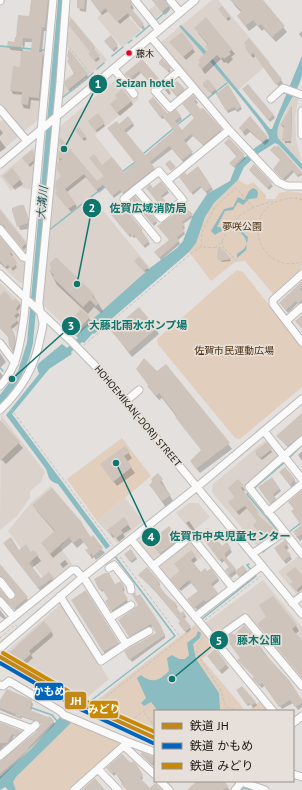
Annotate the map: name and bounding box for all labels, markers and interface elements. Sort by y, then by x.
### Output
marker: 藤木 [124,48,134,58]
place label: 藤木 [136,48,154,59]
callout: Seizan hotel [88,72,182,95]
text: 1 [95,76,101,91]
text: Seizan hotel [116,76,175,90]
water label: 大溝川 [34,185,50,220]
callout: 佐賀広域消防局 [82,196,195,219]
text: 2 [89,200,95,215]
text: 佐賀広域消防局 [110,201,187,215]
park label: 夢咲公園 [222,220,262,233]
callout: 大藤北雨水ポンプ場 [61,314,196,337]
text: 3 [68,318,74,333]
text: 大藤北雨水ポンプ場 [89,318,187,332]
park label: 佐賀市民運動広場 [194,344,274,357]
street label: HOHOEMIKAN(-DORI) STREET [92,363,185,470]
callout: 佐賀市中央児童センター [141,525,298,548]
text: 4 [148,529,155,544]
text: 佐賀市中央児童センター [170,529,291,543]
callout: 藤木公園 [209,629,289,652]
text: 5 [216,633,222,648]
text: 藤木公園 [237,633,281,647]
line badge: かもめ [34,682,64,701]
text: かもめ [33,684,66,698]
line badge: JH [64,691,87,710]
text: JH [70,694,81,708]
line badge: みどり [89,700,119,719]
text: みどり [88,702,121,716]
legend [154,710,294,782]
text: 鉄道 JH [190,718,229,733]
text: 鉄道 かもめ [190,738,253,753]
text: 鉄道 みどり [190,758,253,773]

